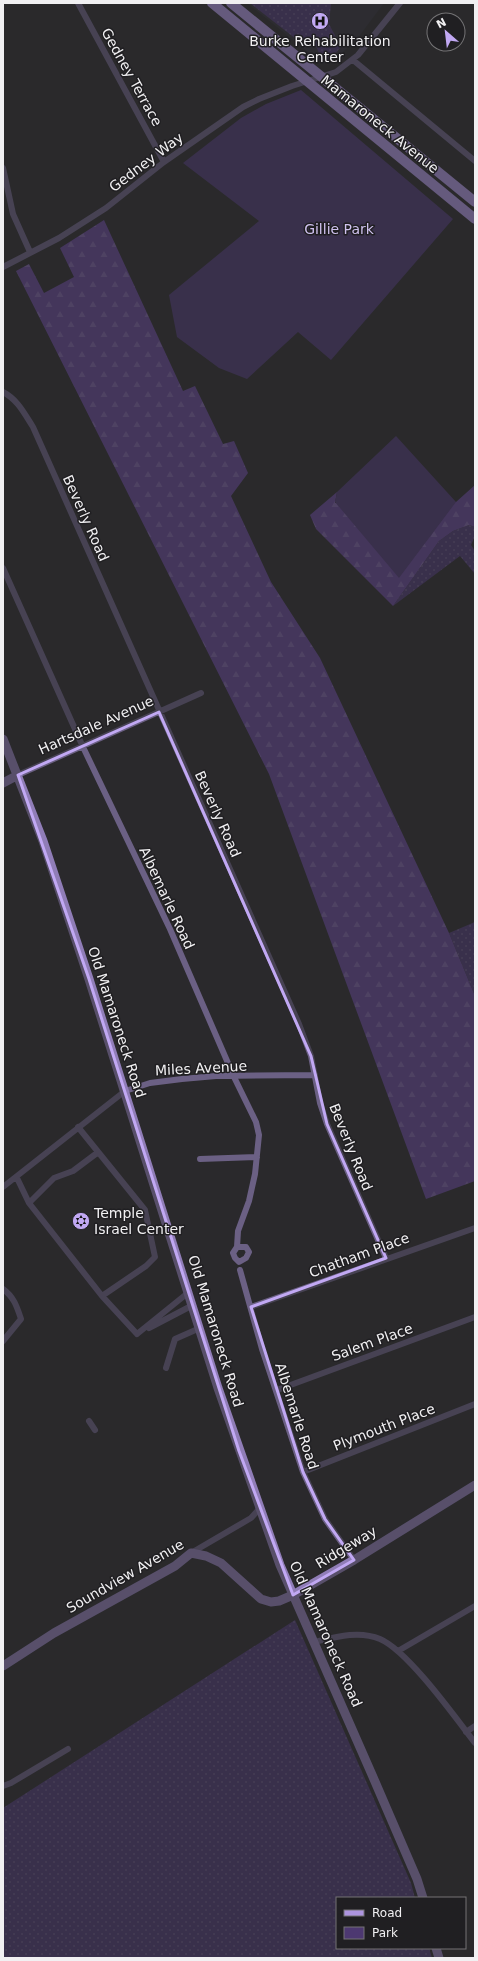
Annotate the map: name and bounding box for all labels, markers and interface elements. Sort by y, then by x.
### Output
hospital icon: Burke Rehabilitation Center [310,11,330,31]
north arrow [426,12,466,52]
text: N [434,16,449,32]
street label: Gedney Terrace [98,25,166,129]
place label: Burke Rehabilitation Center [249,33,391,65]
street label: Mamaroneck Avenue [318,72,442,176]
street label: Gedney Way [106,129,186,195]
park label: Gillie Park [304,221,375,237]
street label: Beverly Road [60,472,112,564]
street label: Hartsdale Avenue [36,692,156,758]
street label: Beverly Road [192,768,244,860]
street label: Albemarle Road [136,844,198,952]
street label: Old Mamaroneck Road [85,944,149,1100]
street label: Miles Avenue [155,1058,247,1078]
street label: Beverly Road [326,1101,376,1193]
place label: Temple Israel Center [93,1205,184,1237]
synagogue icon: Temple Israel Center [71,1211,91,1231]
street label: Chatham Place [307,1229,411,1281]
street label: Old Mamaroneck Road [185,1253,247,1409]
street label: Salem Place [329,1320,415,1364]
street label: Albemarle Road [272,1361,322,1471]
street label: Plymouth Place [331,1400,437,1454]
street label: Ridgeway [313,1523,379,1571]
street label: Soundview Avenue [63,1536,187,1616]
street label: Old Mamaroneck Road [287,1559,365,1709]
legend [336,1897,466,1949]
text: Road [372,1906,402,1920]
text: Park [372,1926,398,1940]

